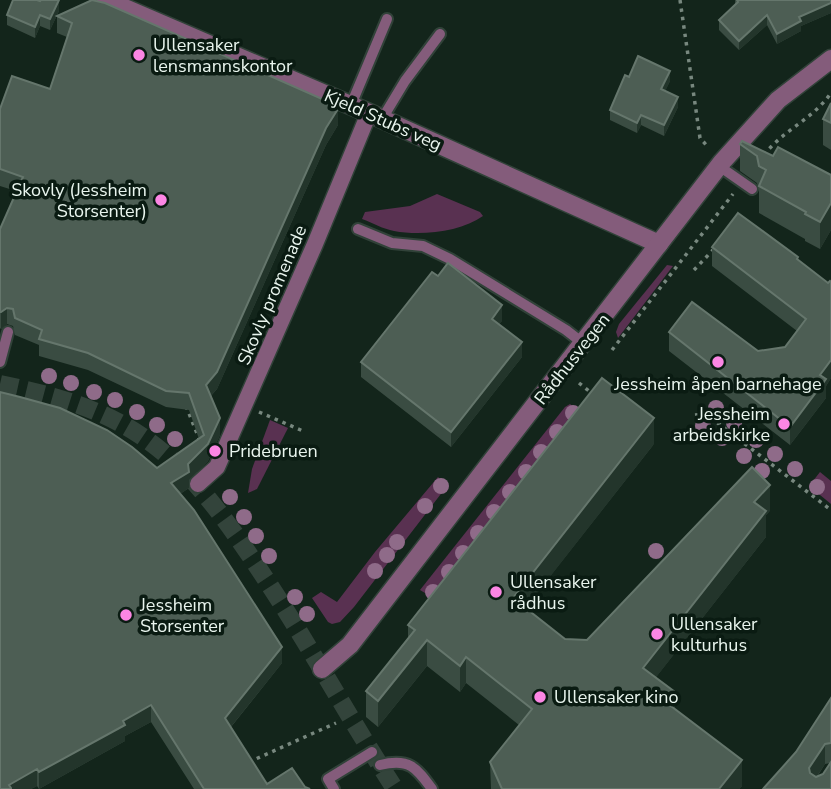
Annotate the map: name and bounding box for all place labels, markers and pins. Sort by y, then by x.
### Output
place label: Ullensaker lensmannskontor [153,33,293,78]
marker: Ullensaker lensmannskontor [131,47,147,63]
place label: Skovly (Jessheim Storsenter) [11,178,147,223]
marker: Skovly (Jessheim Storsenter) [153,192,169,208]
marker: Jessheim åpen barnehage [710,354,726,370]
place label: Jessheim åpen barnehage [613,372,822,396]
place label: Jessheim arbeidskirke [673,402,770,447]
marker: Jessheim arbeidskirke [776,416,792,432]
place label: Pridebruen [229,439,318,463]
marker: Pridebruen [207,443,223,459]
place label: Ullensaker rådhus [510,570,597,615]
marker: Ullensaker rådhus [488,584,504,600]
place label: Jessheim Storsenter [139,593,225,638]
marker: Jessheim Storsenter [118,607,134,623]
place label: Ullensaker kulturhus [671,612,758,657]
marker: Ullensaker kulturhus [649,626,665,642]
place label: Ullensaker kino [554,685,679,709]
marker: Ullensaker kino [532,689,548,705]

